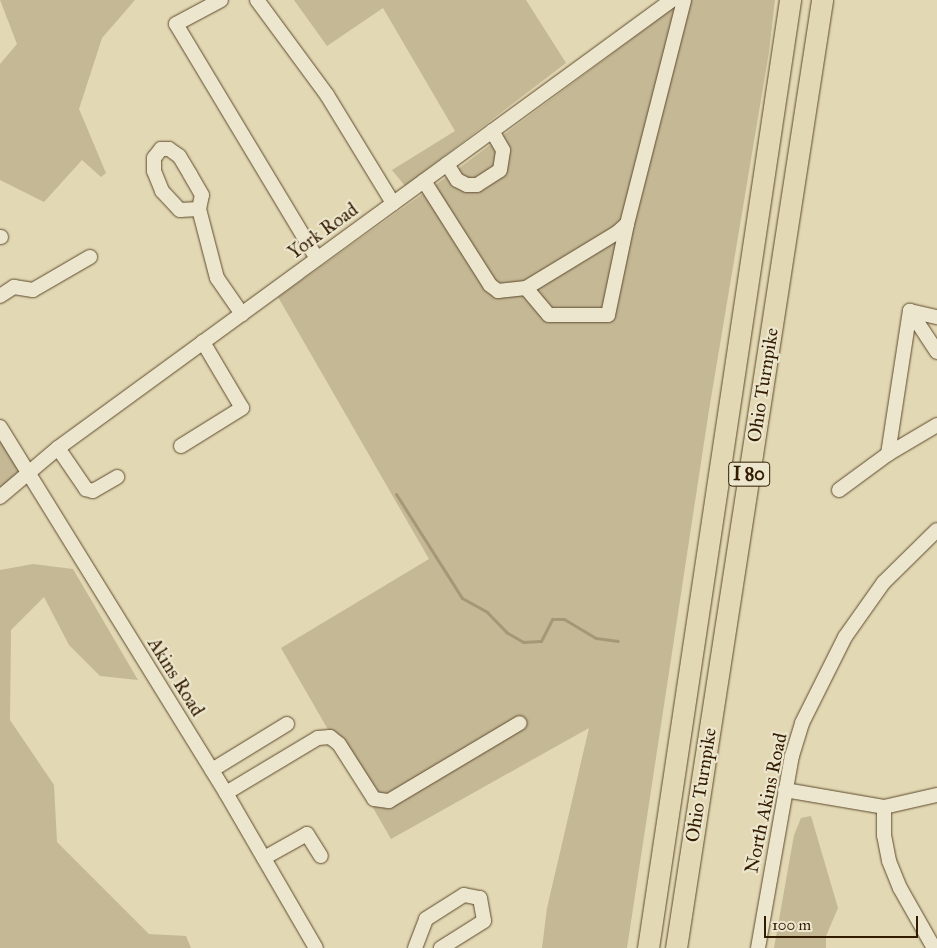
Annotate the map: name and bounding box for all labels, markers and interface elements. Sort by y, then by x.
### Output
street label: York Road [284,198,362,264]
street label: Ohio Turnpike [743,326,783,444]
road number: I 80 [728,458,770,489]
street label: Akins Road [143,633,209,721]
street label: Ohio Turnpike [681,726,721,844]
street label: North Akins Road [740,731,792,875]
scale bar [767,906,921,938]
text: 100 m [772,916,811,934]

